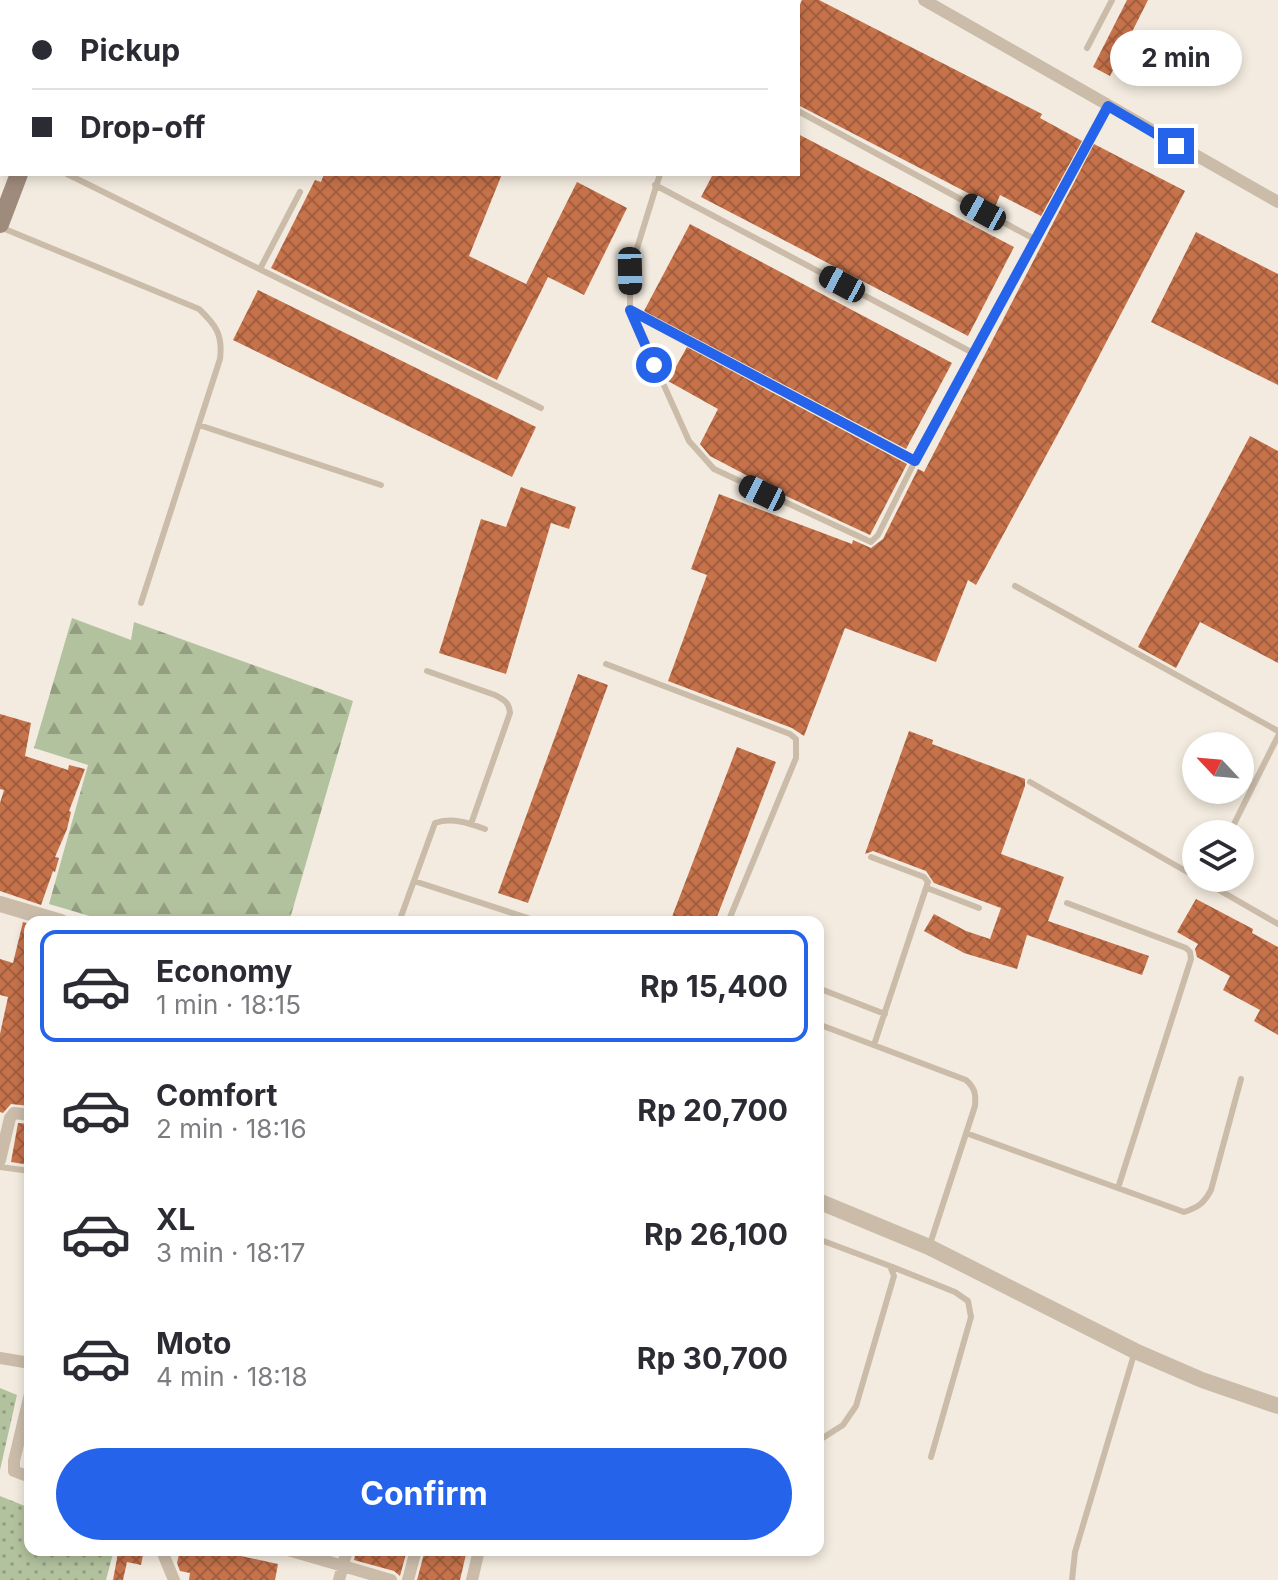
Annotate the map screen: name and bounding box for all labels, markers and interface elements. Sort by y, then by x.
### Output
callout: 2 min [1110,30,1242,86]
text: Pickup [80,32,180,68]
text: 2 min [1141,42,1211,73]
text: Drop-off [80,109,206,145]
route end [1158,128,1194,164]
car [956,190,1010,234]
car [618,247,642,295]
car [815,262,869,306]
route start [636,347,672,383]
car [735,472,789,514]
north arrow [1182,732,1254,804]
map controls [1182,732,1254,892]
button: layers [1182,820,1254,892]
icon: car [60,950,132,1022]
text: Economy [156,953,292,989]
text: Rp 15,400 [640,968,788,1004]
text: 1 min · 18:15 [156,989,301,1020]
icon: car [60,1074,132,1146]
text: Comfort [156,1077,277,1113]
text: Rp 20,700 [637,1092,788,1128]
text: 2 min · 18:16 [156,1113,307,1144]
icon: car [60,1198,132,1270]
text: XL [156,1201,195,1237]
text: Rp 26,100 [644,1216,788,1252]
text: 3 min · 18:17 [156,1237,305,1268]
icon: car [60,1322,132,1394]
text: Moto [156,1325,231,1361]
text: Rp 30,700 [637,1340,788,1376]
text: 4 min · 18:18 [156,1361,307,1392]
button: Confirm [56,1448,792,1540]

